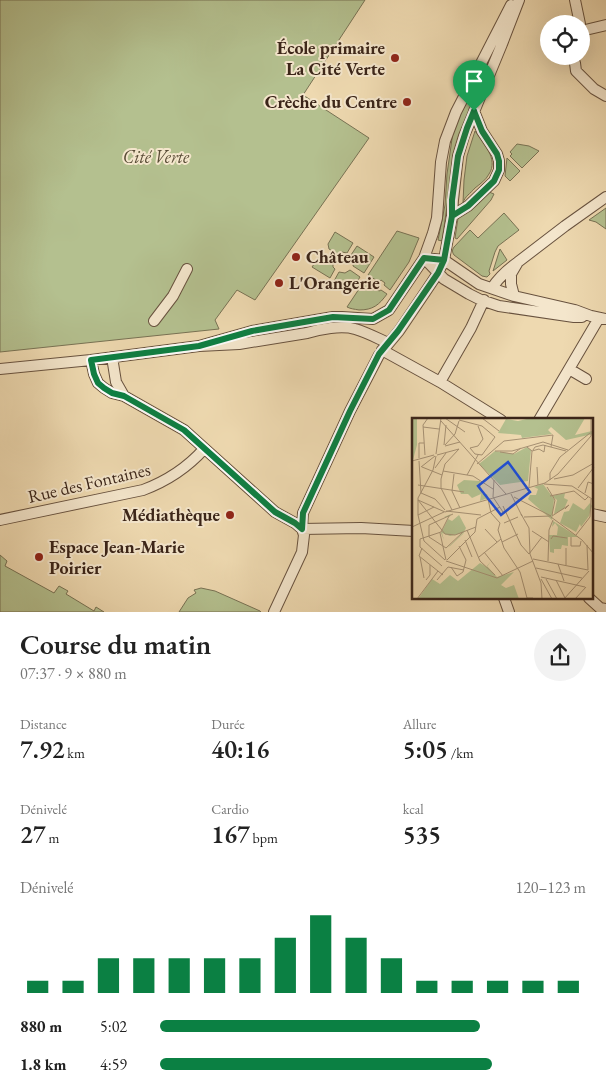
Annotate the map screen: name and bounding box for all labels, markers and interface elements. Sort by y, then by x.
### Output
map controls [540,15,590,65]
button: locate [540,15,590,65]
place label: École primaire La Cité Verte [277,36,385,80]
marker: École primaire La Cité Verte [389,52,401,64]
pin [453,60,495,111]
icon: arrive [460,67,488,95]
place label: Crèche du Centre [265,90,397,113]
marker: Crèche du Centre [401,96,413,108]
park label: Cité Verte [123,145,190,168]
place label: Château [306,245,369,268]
marker: Château [290,251,302,263]
place label: L'Orangerie [289,271,380,294]
marker: L'Orangerie [273,277,285,289]
inset map [412,418,594,600]
street label: Rue des Fontaines [25,457,153,508]
place label: Médiathèque [122,503,220,526]
marker: Médiathèque [224,509,236,521]
place label: Espace Jean-Marie Poirier [49,535,185,579]
marker: Espace Jean-Marie Poirier [33,551,45,563]
text: Course du matin [20,626,211,662]
button: share [534,629,586,681]
text: 07:37 · 9 × 880 m [20,663,127,684]
text: Distance [20,715,67,733]
text: Durée [211,715,245,733]
text: Allure [403,715,437,733]
text: 7.92 [20,733,65,765]
text: 40:16 [211,733,269,765]
text: 5:05 [403,733,448,765]
text: km [65,744,85,762]
text: /km [448,744,474,762]
text: Dénivelé [20,800,67,818]
text: Cardio [211,800,249,818]
text: kcal [403,800,424,818]
text: 27 [20,818,46,850]
text: 167 [211,818,250,850]
text: 535 [403,818,441,850]
text: m [46,829,59,847]
text: bpm [250,829,278,847]
text: Dénivelé [20,877,74,898]
text: 120–123 m [515,877,586,898]
text: 880 m [20,1016,62,1037]
text: 5:02 [100,1016,127,1037]
text: 1.8 km [20,1054,66,1075]
text: 4:59 [100,1054,127,1075]

